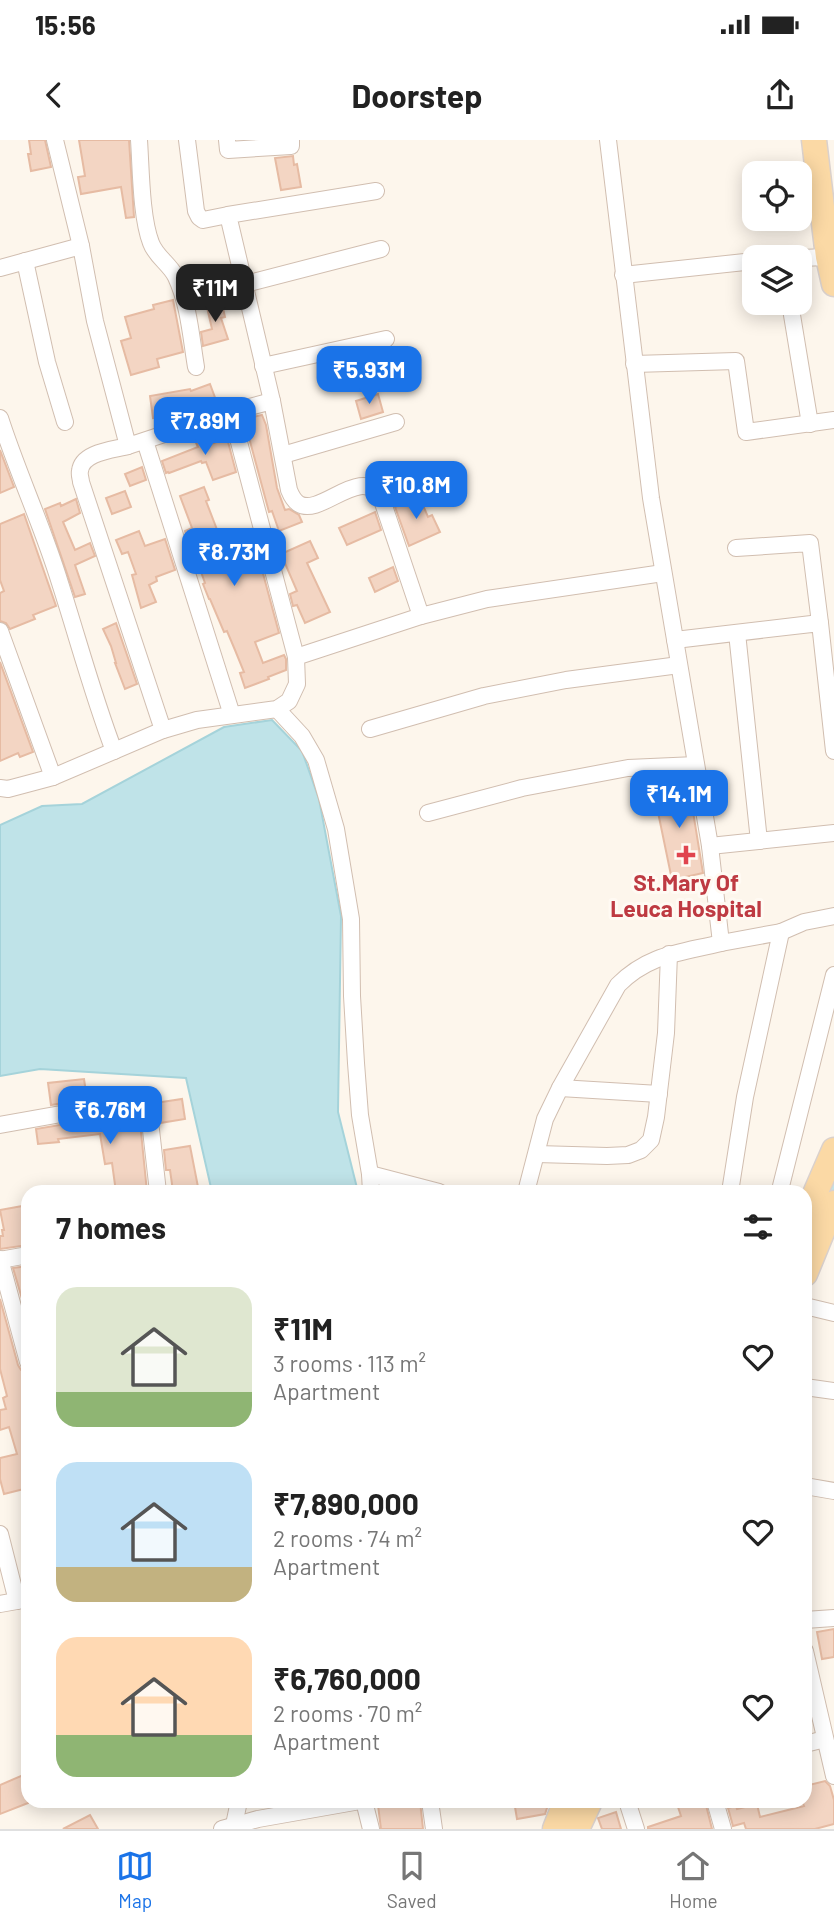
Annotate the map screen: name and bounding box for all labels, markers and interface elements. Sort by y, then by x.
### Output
text: 15:56 [35,9,96,40]
icon: back [35,76,73,114]
text: Doorstep [351,76,483,114]
icon: share [761,76,799,114]
map controls [742,161,812,315]
button: locate [742,161,812,231]
button: layers [742,245,812,315]
pin: ₹11M [174,264,256,324]
text: ₹11M [192,273,238,301]
pin: ₹5.93M [312,346,426,406]
text: ₹5.93M [333,355,405,383]
pin: ₹7.89M [148,398,262,457]
text: ₹7.89M [170,406,240,434]
pin: ₹10.8M [359,462,473,521]
text: ₹10.8M [381,470,451,498]
pin: ₹8.73M [177,528,291,588]
text: ₹8.73M [198,537,270,565]
pin: ₹14.1M [622,770,736,830]
text: ₹14.1M [646,779,712,807]
marker: St.Mary Of Leuca Hospital [676,845,696,865]
place label: St.Mary Of Leuca Hospital [610,868,762,922]
pin: ₹6.76M [53,1086,167,1146]
text: ₹6.76M [74,1095,146,1123]
icon: filters [739,1208,777,1246]
text: 7 homes [56,1209,166,1245]
text: ₹11M [273,1310,333,1346]
icon: home [112,1315,196,1399]
icon: heart [739,1338,777,1376]
text: 3 rooms · 113 m² [273,1349,426,1377]
text: Apartment [273,1377,380,1405]
text: ₹7,890,000 [273,1485,419,1521]
icon: home [112,1490,196,1574]
icon: heart [739,1513,777,1551]
text: 2 rooms · 74 m² [273,1524,422,1552]
text: Apartment [273,1552,380,1580]
text: ₹6,760,000 [273,1660,421,1696]
icon: home [112,1665,196,1749]
icon: heart [739,1688,777,1726]
text: 2 rooms · 70 m² [273,1699,422,1727]
text: Apartment [273,1727,380,1755]
tab: Map [116,1847,154,1912]
tab: Saved [387,1847,437,1912]
tab: Home [669,1847,718,1912]

